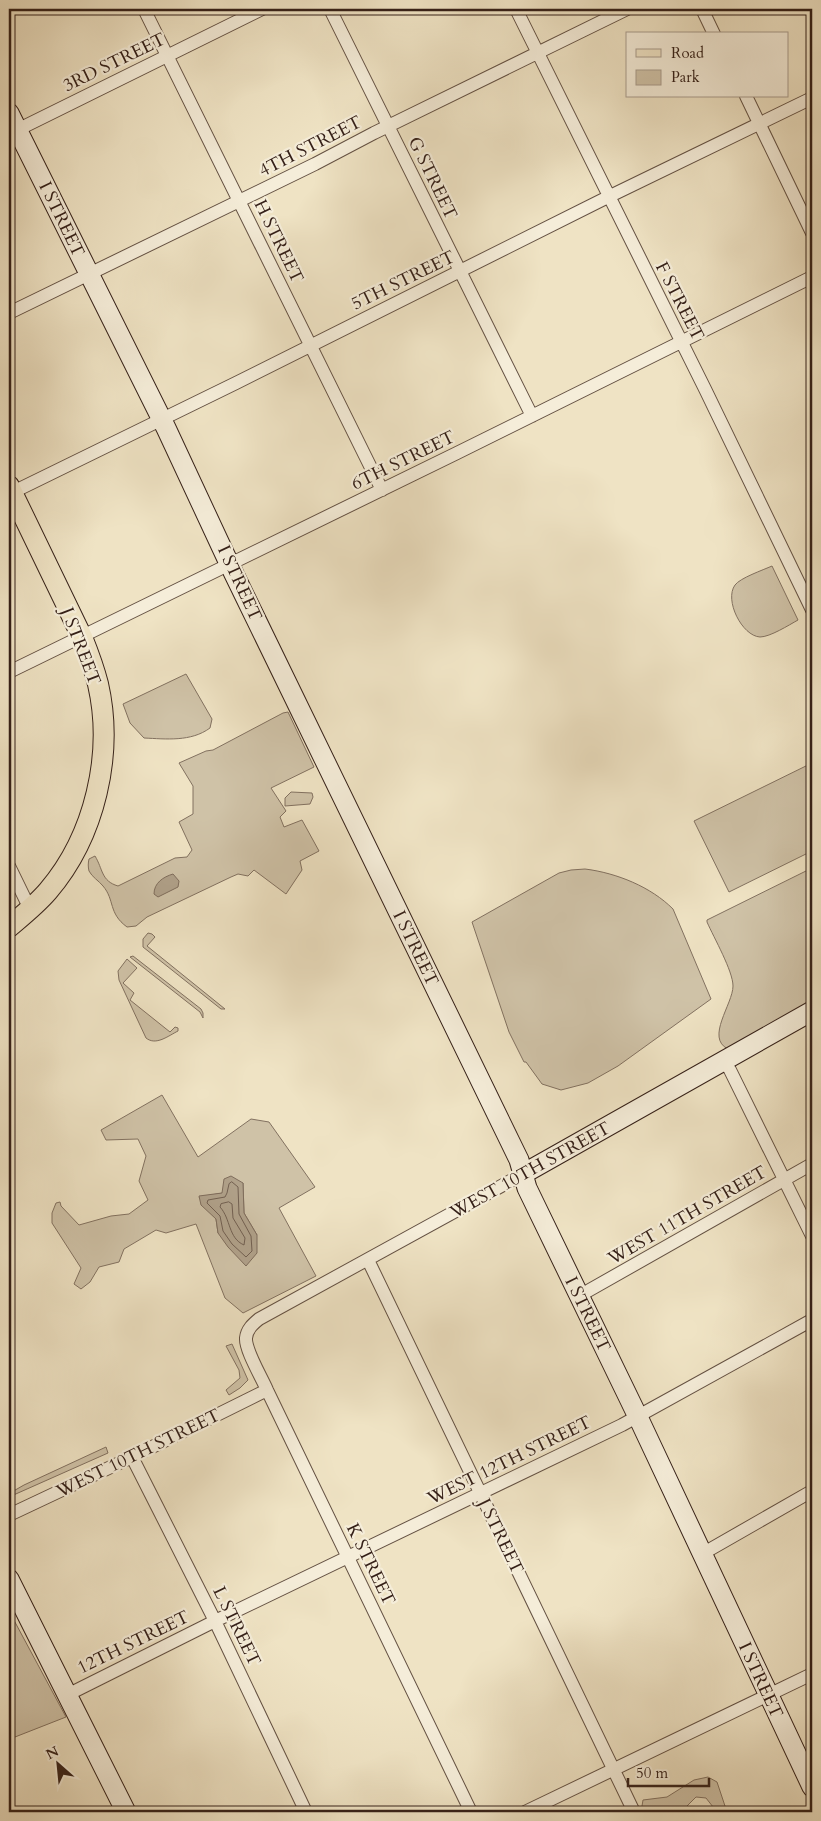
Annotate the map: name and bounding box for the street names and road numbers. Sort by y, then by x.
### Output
street label: 3RD STREET [59,27,170,98]
street label: 4TH STREET [254,110,366,183]
street label: G STREET [402,133,463,224]
street label: I STREET [33,177,91,261]
street label: H STREET [248,195,310,287]
street label: 5TH STREET [347,245,459,316]
street label: F STREET [649,258,710,345]
street label: 6TH STREET [347,425,459,496]
street label: I STREET [211,541,268,625]
street label: J STREET [53,601,107,688]
street label: I STREET [387,906,445,990]
street label: WEST 10TH STREET [445,1116,615,1225]
street label: WEST 11TH STREET [602,1160,771,1272]
street label: I STREET [559,1272,617,1356]
street label: WEST 10TH STREET [51,1403,224,1505]
street label: WEST 12TH STREET [422,1410,595,1512]
street label: J STREET [470,1492,530,1578]
street label: K STREET [340,1519,401,1609]
street label: L STREET [206,1582,267,1670]
street label: 12TH STREET [73,1605,193,1680]
street label: I STREET [732,1638,789,1722]

